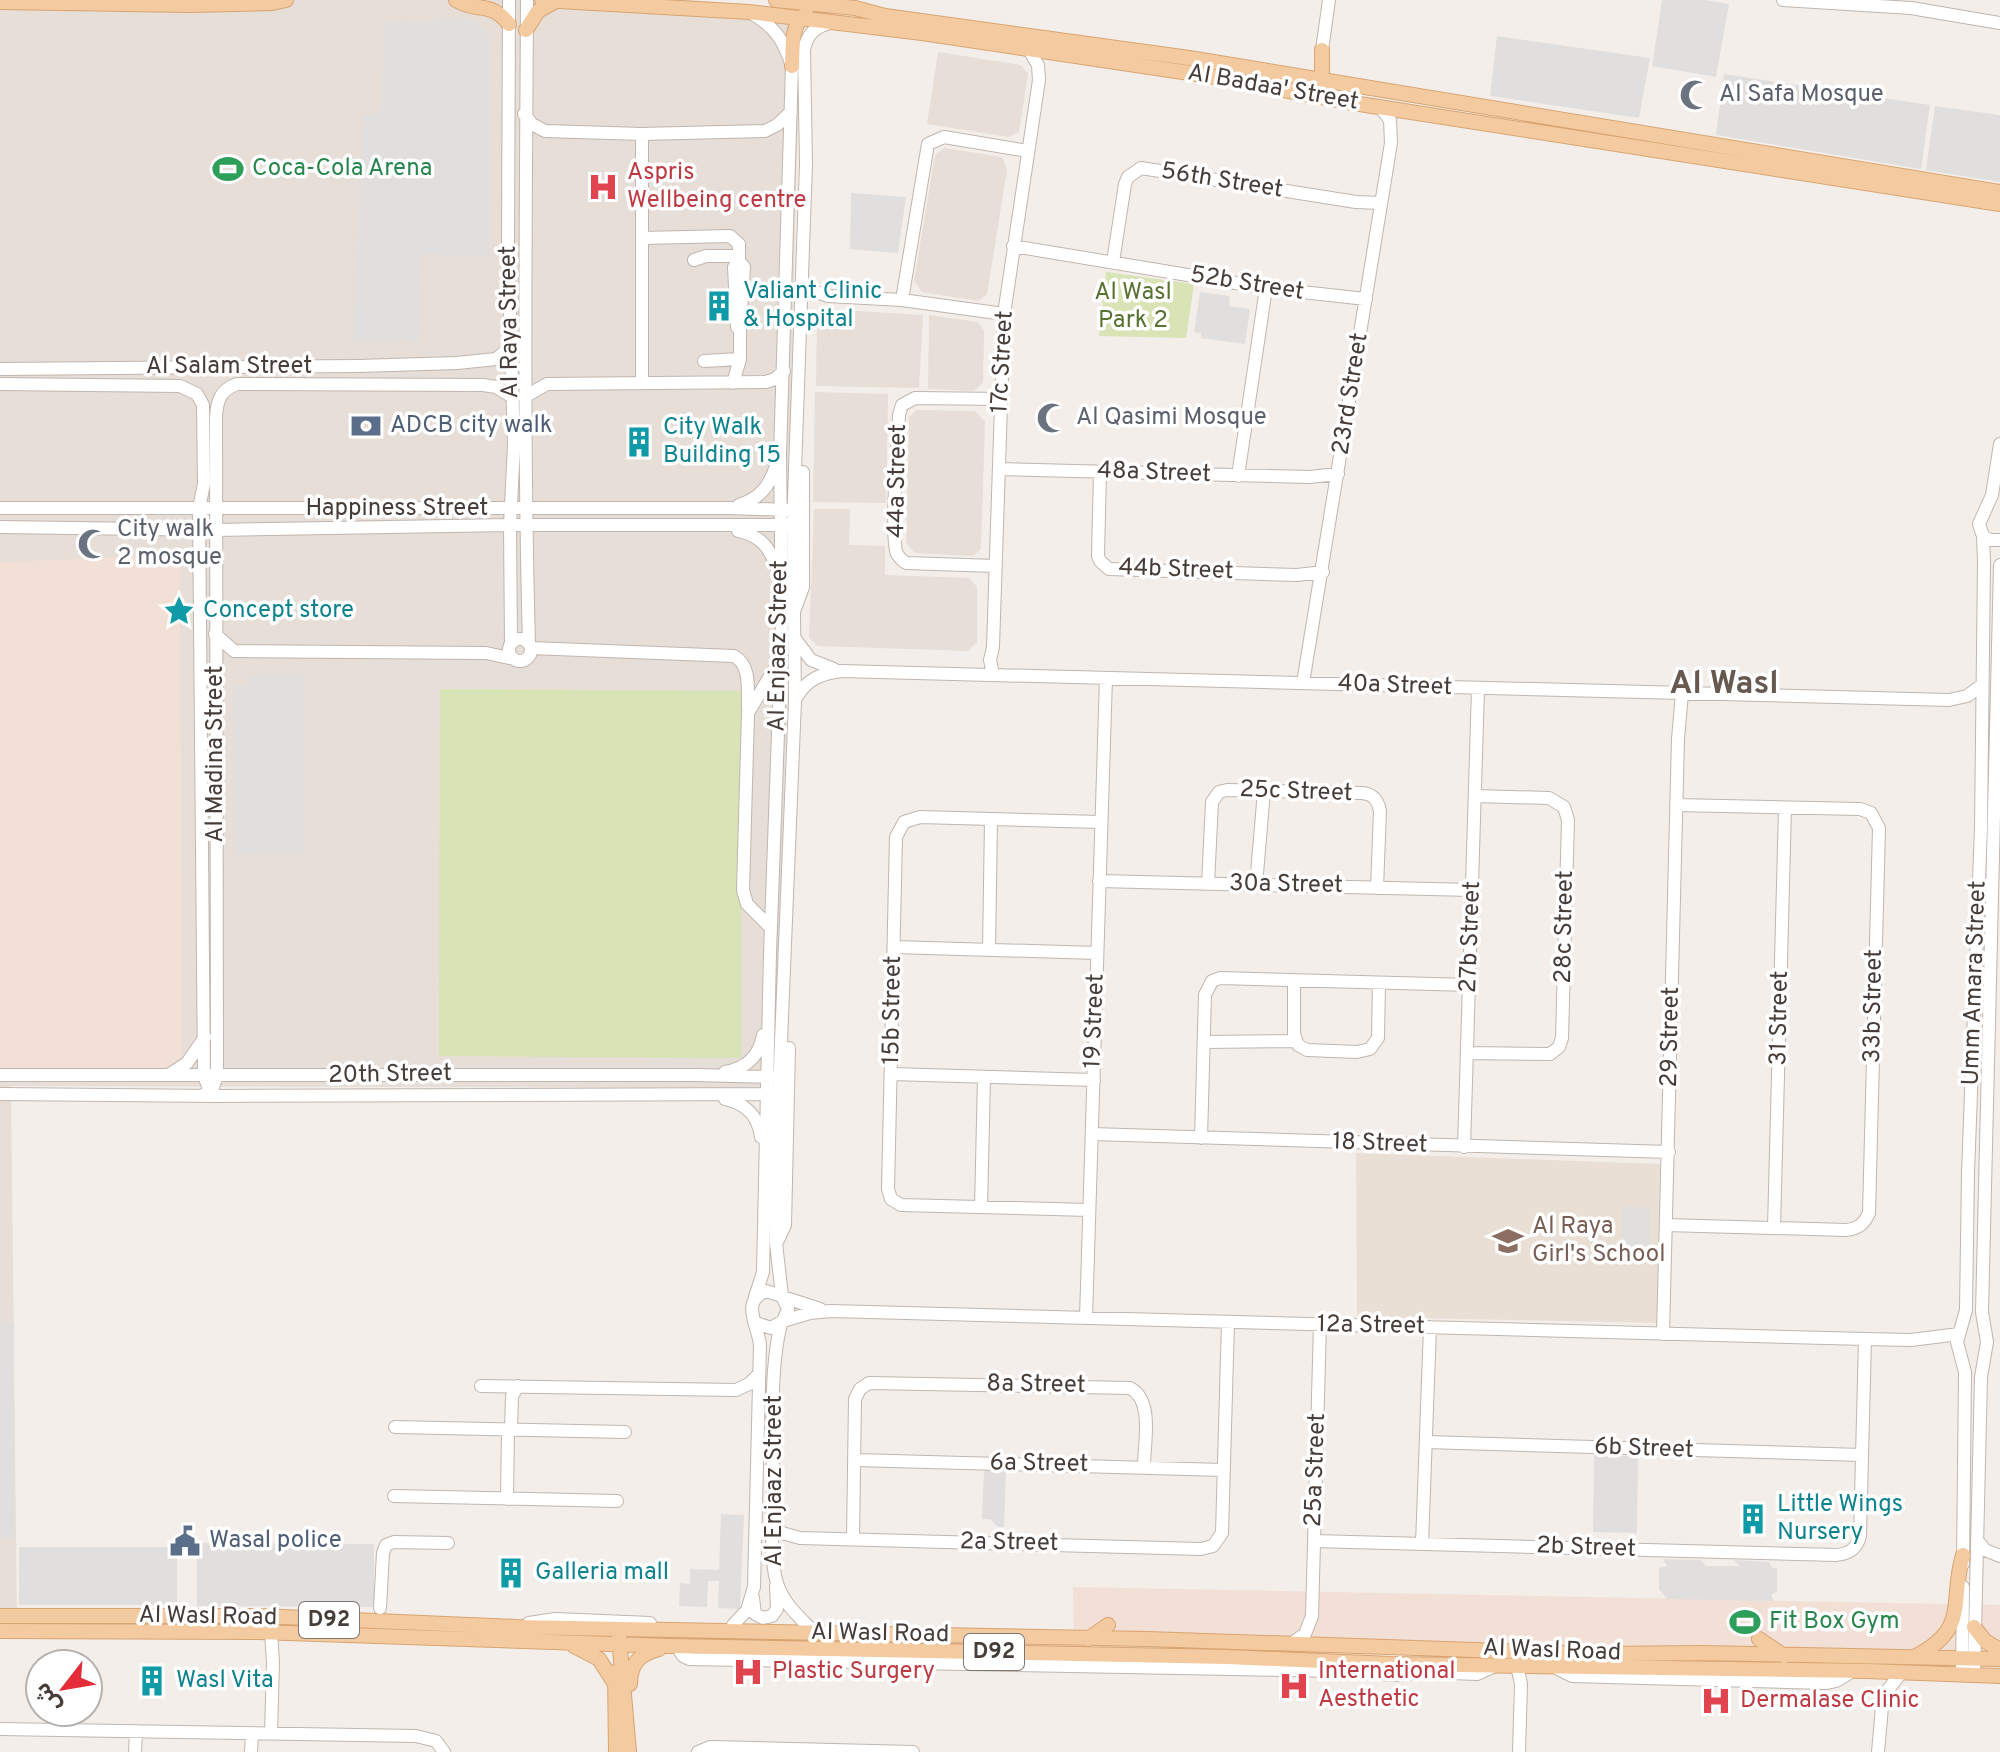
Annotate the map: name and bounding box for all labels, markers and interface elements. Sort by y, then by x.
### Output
street label: Al Badaa' Street [1185,58,1361,118]
mosque icon: Al Safa Mosque [1678,78,1712,112]
place label: Al Safa Mosque [1719,80,1884,110]
sports icon: Coca-Cola Arena [211,152,245,186]
place label: Coca-Cola Arena [252,154,432,184]
street label: 56th Street [1159,157,1285,205]
place label: Aspris Wellbeing centre [627,158,806,216]
hospital icon: Aspris Wellbeing centre [586,170,620,204]
street label: Al Raya Street [494,245,526,399]
street label: 52b Street [1188,260,1306,308]
place label: Valiant Clinic & Hospital [743,277,882,335]
park label: Al Wasl Park 2 [1094,278,1172,336]
building icon: Valiant Clinic & Hospital [702,289,736,323]
street label: 17c Street [985,310,1021,414]
street label: 23rd Street [1327,331,1375,457]
street label: Al Salam Street [146,352,312,382]
mosque icon: Al Qasimi Mosque [1035,401,1069,435]
place label: Al Qasimi Mosque [1076,403,1267,433]
bank icon: ADCB city walk [349,409,383,443]
place label: ADCB city walk [390,411,553,441]
place label: City Walk Building 15 [663,413,781,471]
street label: 44a Street [882,424,914,538]
building icon: City Walk Building 15 [622,425,656,459]
street label: 48a Street [1096,456,1212,490]
street label: Happiness Street [306,494,488,524]
place label: City walk 2 mosque [117,515,222,573]
mosque icon: City walk 2 mosque [76,527,110,561]
street label: 44b Street [1118,553,1234,587]
street label: Al Enjaaz Street [763,560,795,732]
place icon: Concept store [162,594,196,628]
place label: Concept store [203,596,354,626]
street label: Al Madina Street [201,665,231,843]
district label: Al Wasl [1670,665,1778,705]
street label: 40a Street [1337,669,1453,703]
street label: 25c Street [1239,775,1353,809]
street label: 30a Street [1229,869,1343,901]
street label: 28c Street [1549,870,1581,984]
street label: 27b Street [1454,880,1488,994]
street label: Umm Amara Street [1956,880,1994,1086]
street label: 33b Street [1858,949,1890,1063]
street label: 15b Street [877,955,909,1065]
street label: 31 Street [1764,970,1796,1066]
street label: 19 Street [1078,973,1112,1069]
street label: 29 Street [1655,986,1687,1088]
street label: 20th Street [328,1059,452,1091]
street label: 18 Street [1332,1127,1428,1161]
place label: Al Raya Girl's School [1532,1212,1665,1270]
school or university icon: Al Raya Girl's School [1491,1224,1525,1258]
street label: 12a Street [1317,1310,1425,1342]
street label: 8a Street [986,1369,1086,1401]
street label: Al Enjaaz Street [760,1395,790,1567]
street label: 25a Street [1299,1413,1333,1527]
street label: 6b Street [1594,1432,1694,1466]
street label: 6a Street [989,1448,1089,1480]
place label: Little Wings Nursery [1777,1490,1903,1548]
building icon: Little Wings Nursery [1736,1502,1770,1536]
public building icon: Wasal police [168,1524,202,1558]
place label: Wasal police [209,1526,342,1556]
street label: 2a Street [959,1527,1059,1559]
street label: 2b Street [1536,1531,1636,1565]
building icon: Galleria mall [494,1556,528,1590]
place label: Galleria mall [535,1558,669,1588]
street label: Al Wasl Road [138,1601,278,1633]
road number: D92 [299,1602,359,1638]
sports icon: Fit Box Gym [1728,1605,1762,1639]
place label: Fit Box Gym [1769,1607,1900,1637]
street label: Al Wasl Road [810,1618,950,1650]
road number: D92 [964,1634,1024,1670]
street label: Al Wasl Road [1482,1634,1622,1668]
north arrow [24,1648,104,1728]
hospital icon: Plastic Surgery [731,1655,765,1689]
place label: Plastic Surgery [772,1657,935,1687]
place label: International Aesthetic [1318,1657,1456,1715]
building icon: Wasl Vita [135,1664,169,1698]
place label: Wasl Vita [176,1666,274,1696]
hospital icon: International Aesthetic [1277,1669,1311,1703]
text: ش [30,1677,68,1717]
hospital icon: Dermalase Clinic [1699,1684,1733,1718]
place label: Dermalase Clinic [1740,1686,1920,1716]

